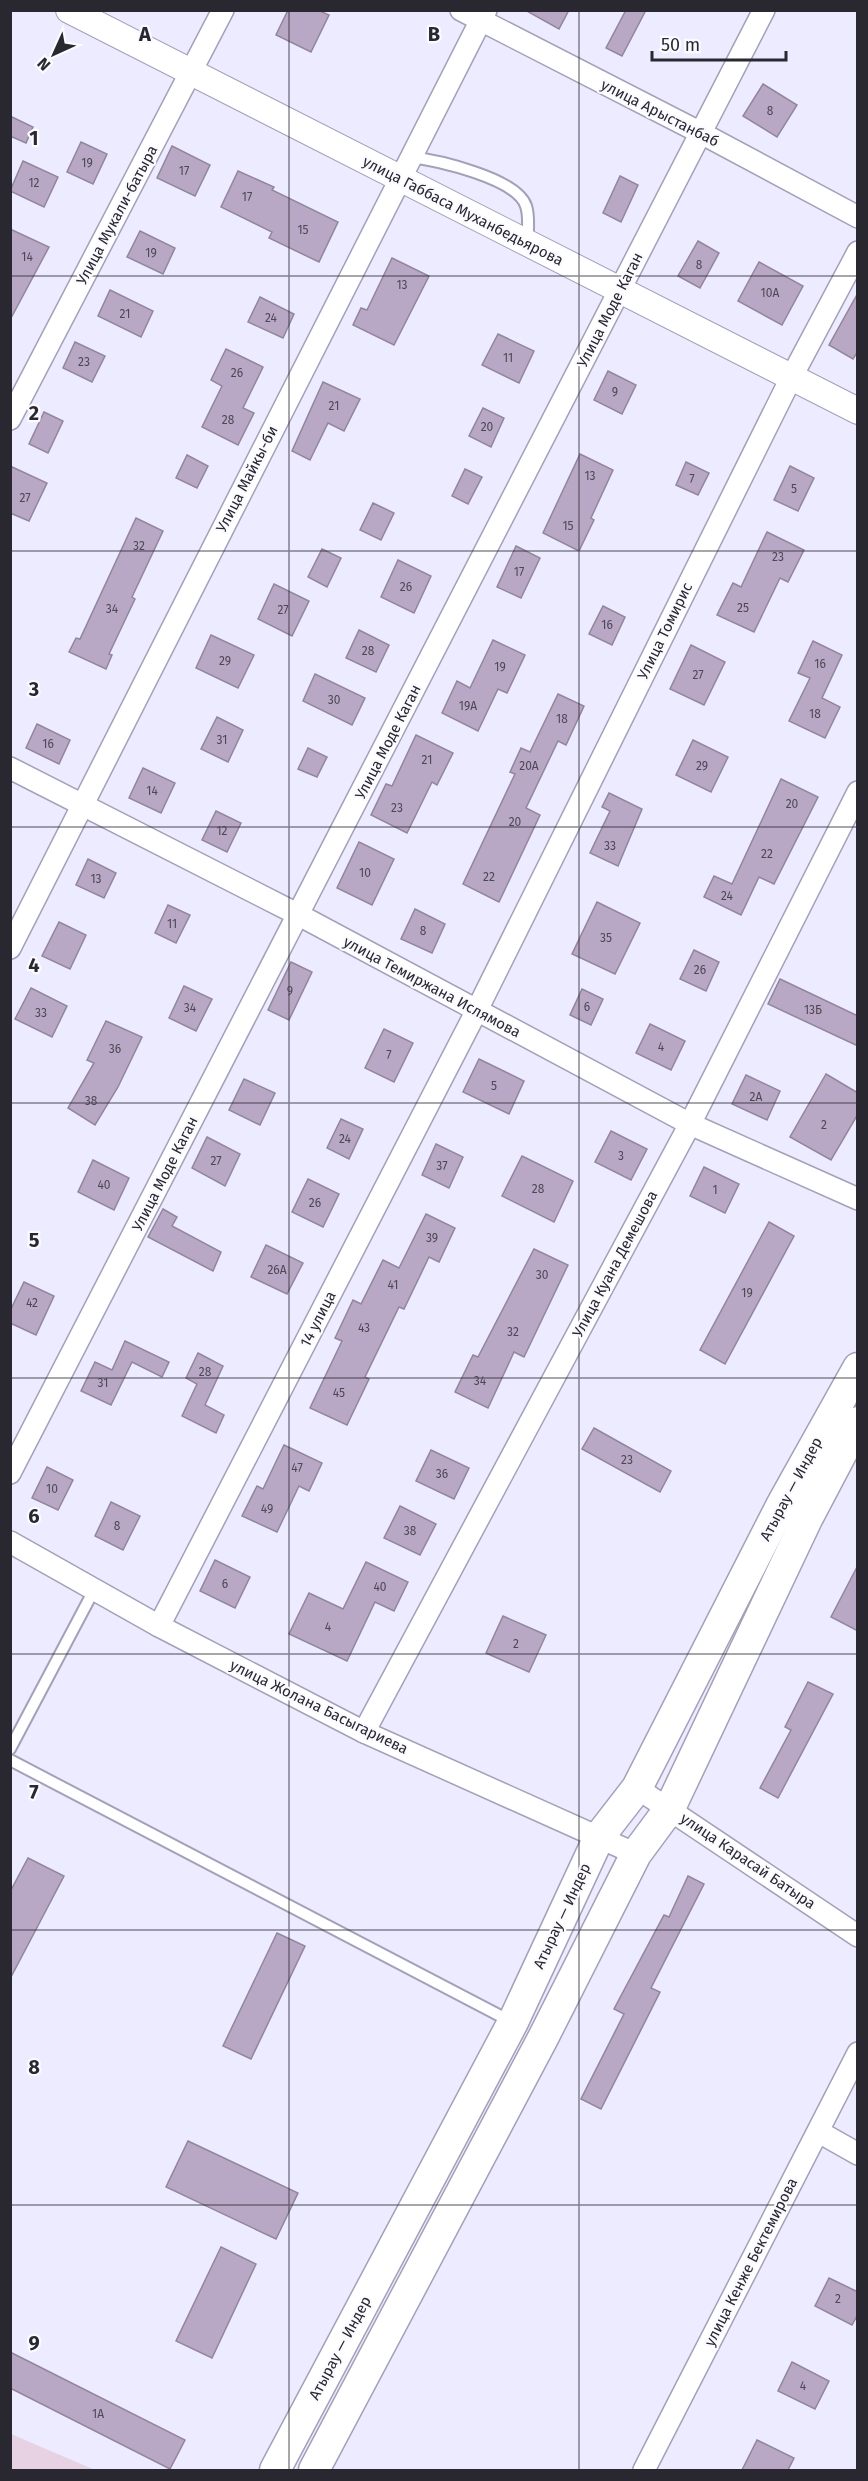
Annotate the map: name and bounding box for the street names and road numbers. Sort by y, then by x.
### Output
street label: улица Арыстанбаб [598,75,722,151]
street label: Улица Мукали-батыра [73,142,161,288]
street label: улица Габбаса Муханбедьярова [360,152,566,270]
street label: Улица Моде Каган [573,250,647,370]
street label: Улица Майкы-би [212,423,282,535]
street label: Улица Томирис [634,580,696,682]
street label: Улица Моде Каган [351,682,425,802]
street label: улица Темиржана Ислямова [340,933,524,1041]
street label: Улица Моде Каган [128,1114,202,1234]
street label: Улица Куана Демешова [569,1188,661,1340]
street label: 14 улица [296,1288,340,1350]
street label: Атырау — Индер [756,1434,826,1544]
street label: улица Жолана Басыгариева [227,1656,411,1758]
street label: улица Карасай Батыра [677,1809,819,1913]
street label: Атырау — Индер [530,1860,594,1972]
street label: улица Кенже Бектемирова [701,2175,801,2349]
street label: Атырау — Индер [305,2293,375,2403]

